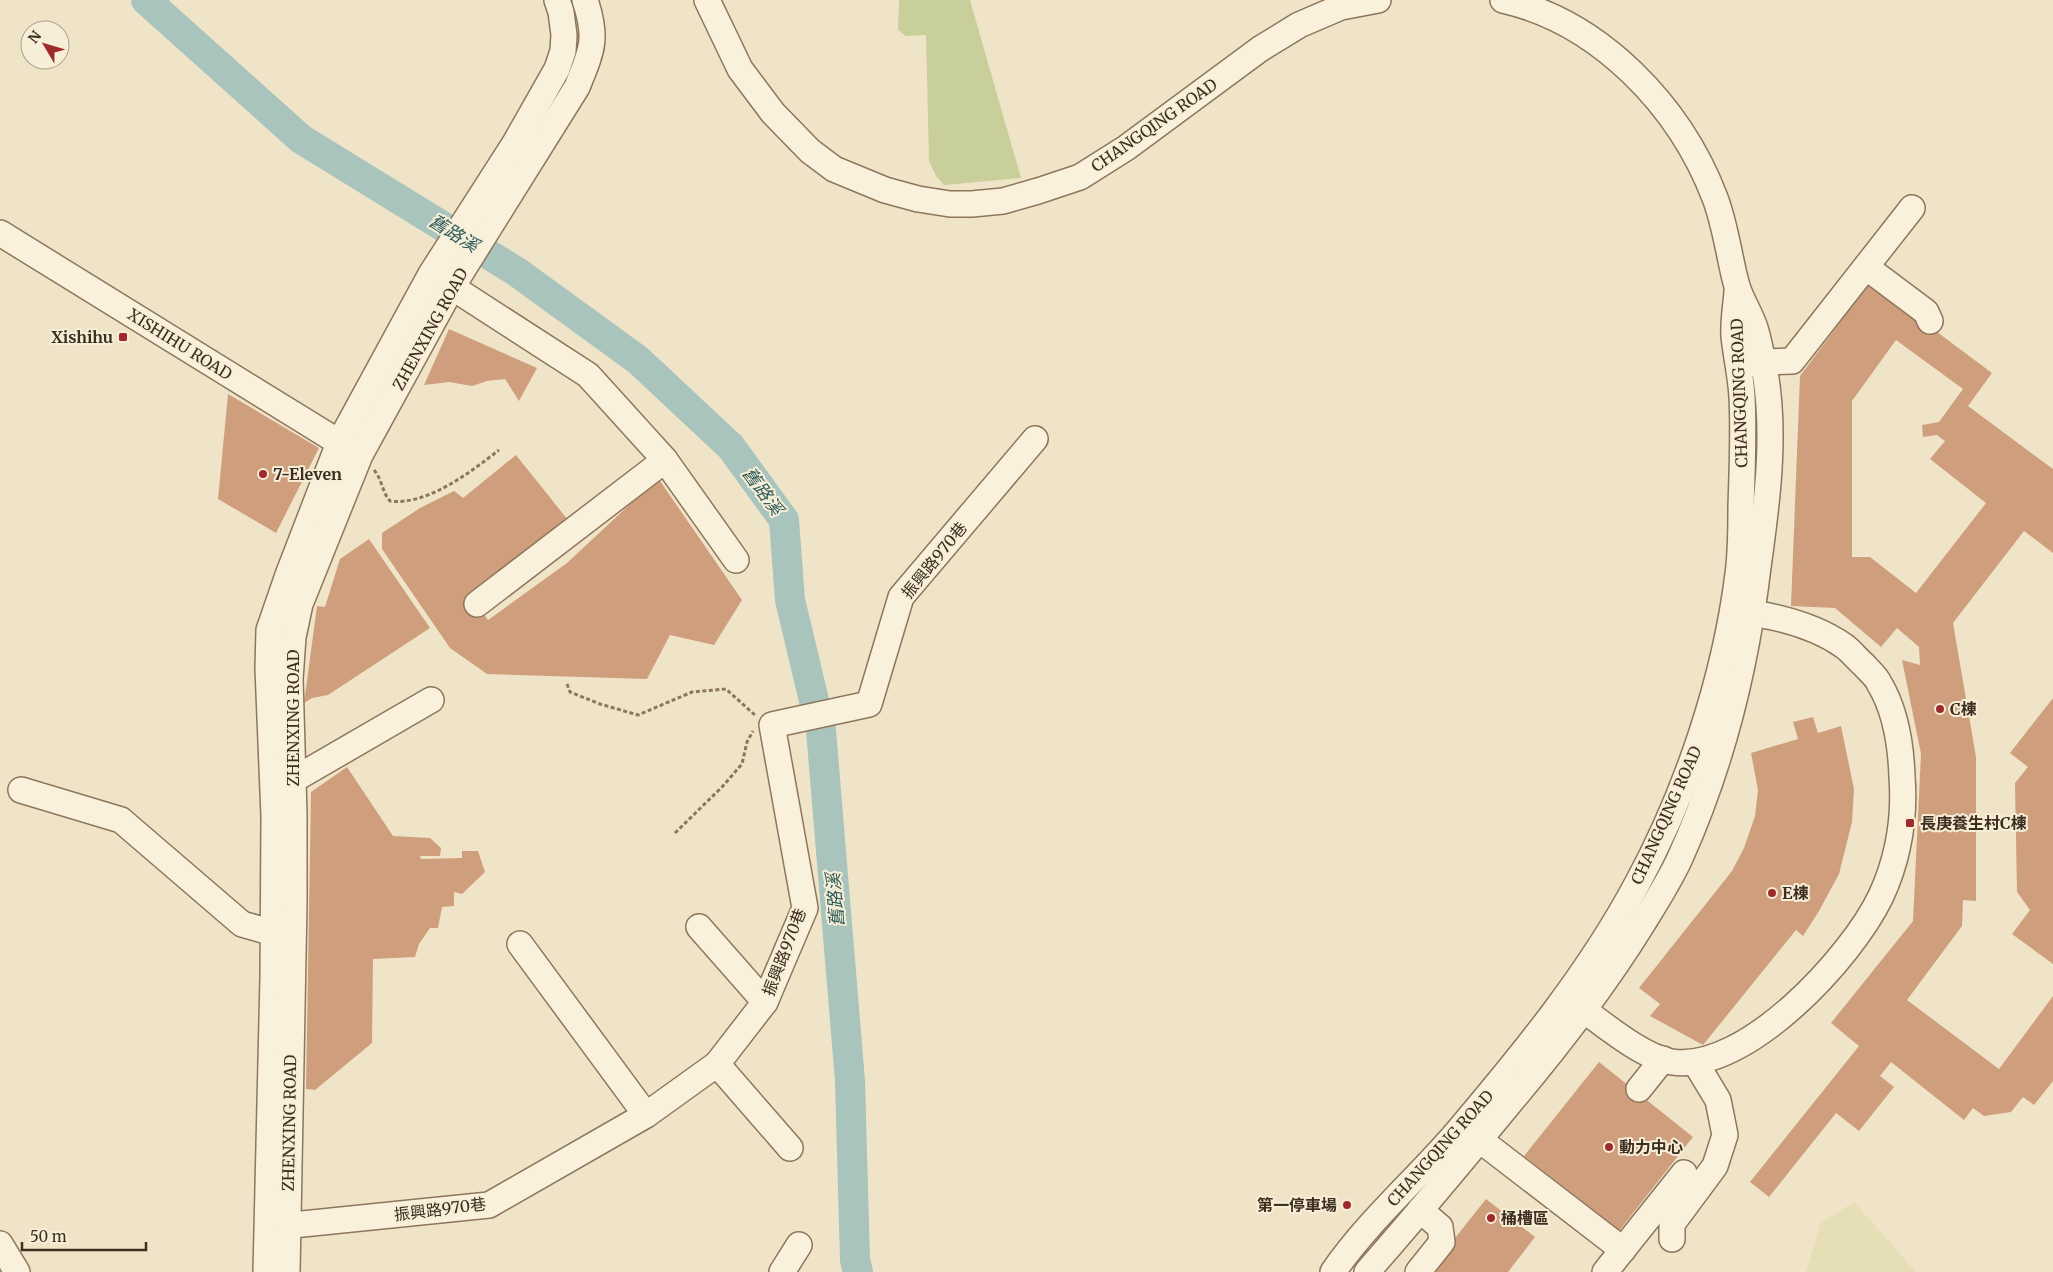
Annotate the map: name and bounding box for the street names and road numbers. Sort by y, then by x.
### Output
street label: CHANGQING ROAD [1087,74,1221,176]
street label: ZHENXING ROAD [388,264,472,394]
street label: XISHIHU ROAD [124,304,236,384]
street label: CHANGQING ROAD [1726,318,1752,468]
street label: 振興路970巷 [897,518,971,602]
street label: ZHENXING ROAD [283,650,303,787]
street label: CHANGQING ROAD [1626,743,1706,887]
street label: 振興路970巷 [758,905,810,999]
street label: ZHENXING ROAD [278,1054,300,1192]
street label: CHANGQING ROAD [1383,1086,1497,1210]
street label: 振興路970巷 [393,1193,487,1225]

